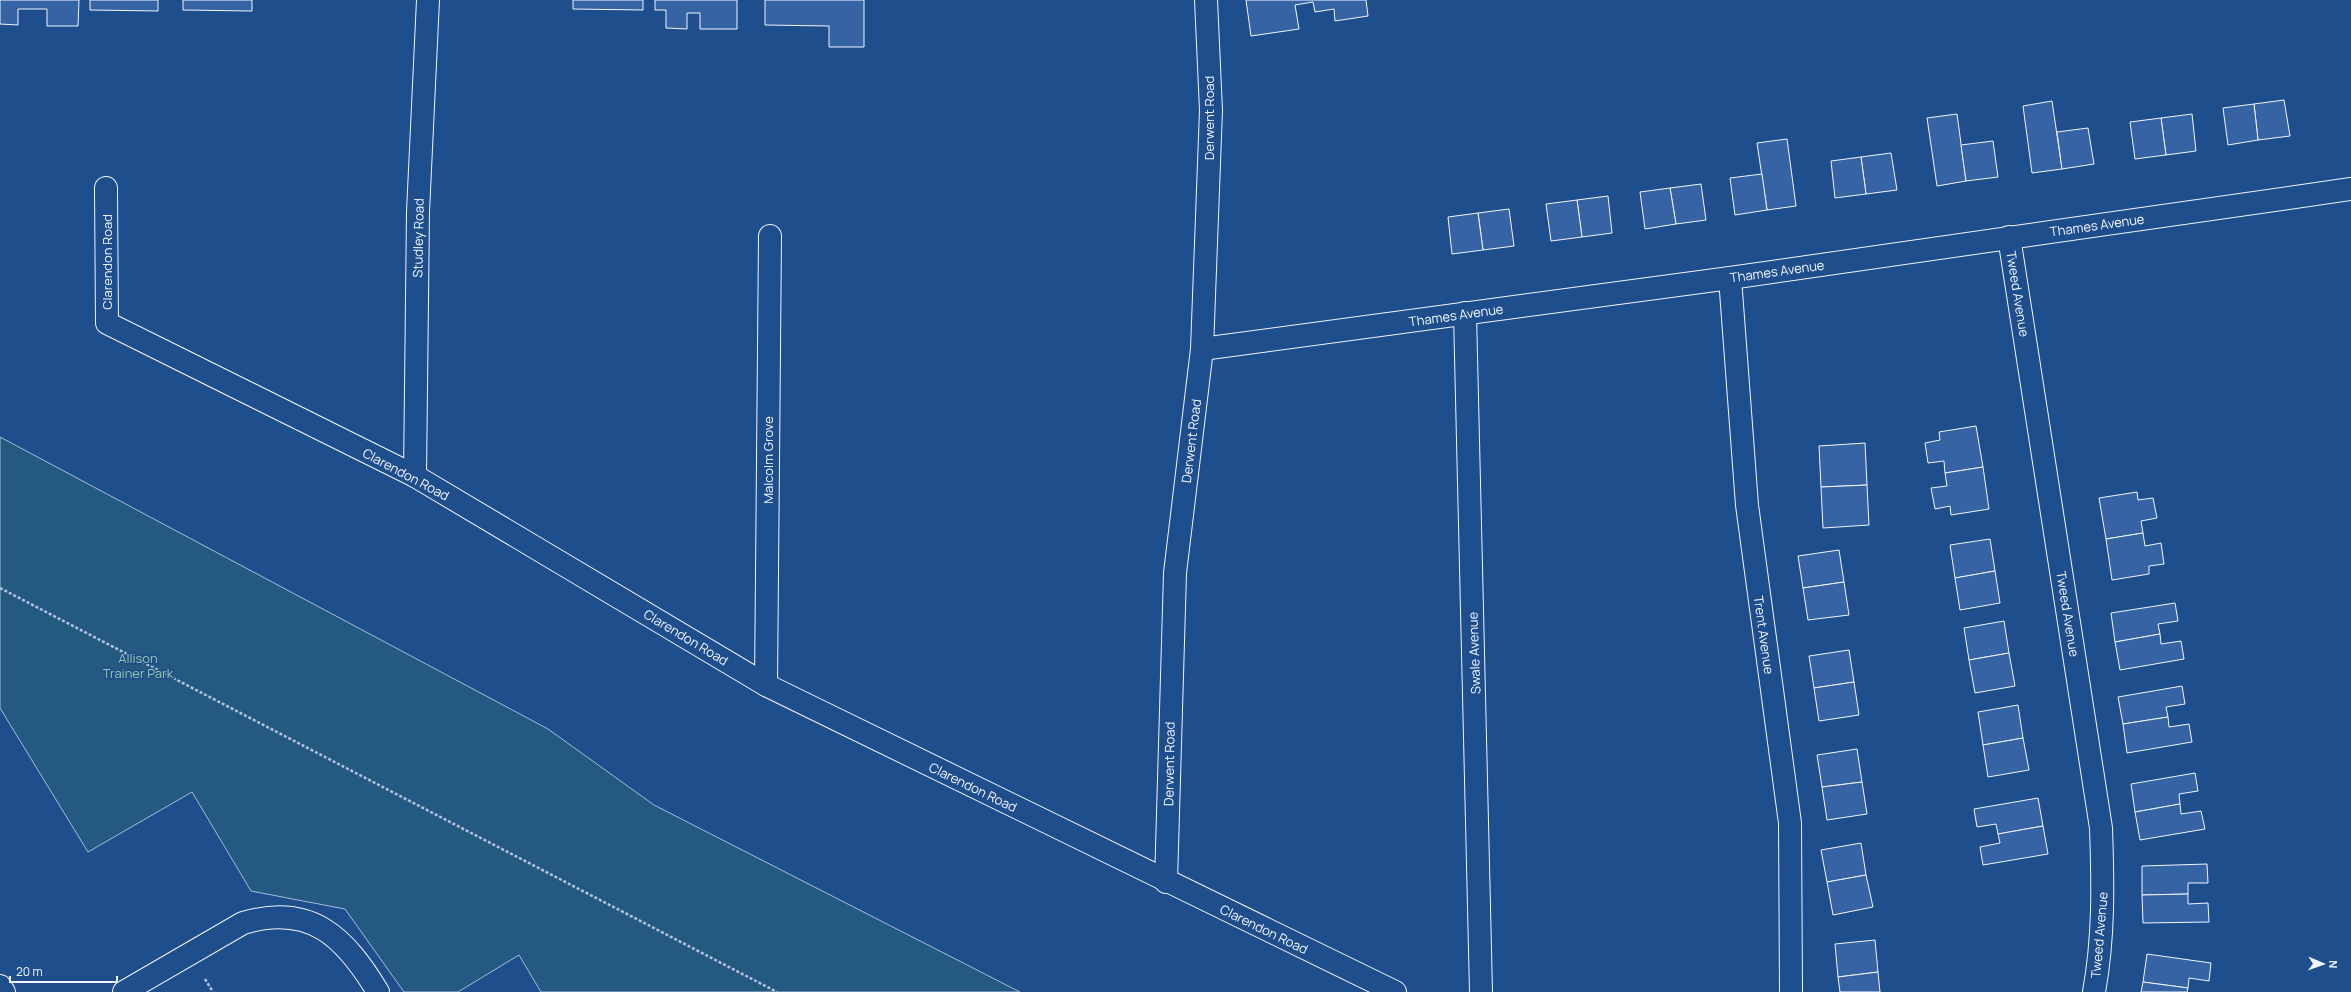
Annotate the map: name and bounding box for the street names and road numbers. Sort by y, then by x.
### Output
street label: Derwent Road [1200,76,1218,160]
street label: Studley Road [408,198,428,278]
street label: Thames Avenue [2049,209,2146,241]
street label: Clarendon Road [98,214,116,310]
street label: Tweed Avenue [2002,250,2034,339]
street label: Thames Avenue [1729,255,1826,287]
street label: Thames Avenue [1408,299,1505,331]
street label: Derwent Road [1177,398,1205,484]
street label: Malcolm Grove [759,416,777,504]
street label: Clarendon Road [360,444,452,504]
street label: Tweed Avenue [2052,570,2084,659]
street label: Trent Avenue [1750,595,1778,676]
street label: Clarendon Road [640,605,732,669]
street label: Swale Avenue [1464,611,1484,695]
street label: Derwent Road [1159,722,1179,806]
street label: Clarendon Road [926,758,1020,816]
street label: Tweed Avenue [2086,891,2112,979]
street label: Clarendon Road [1217,900,1311,958]

